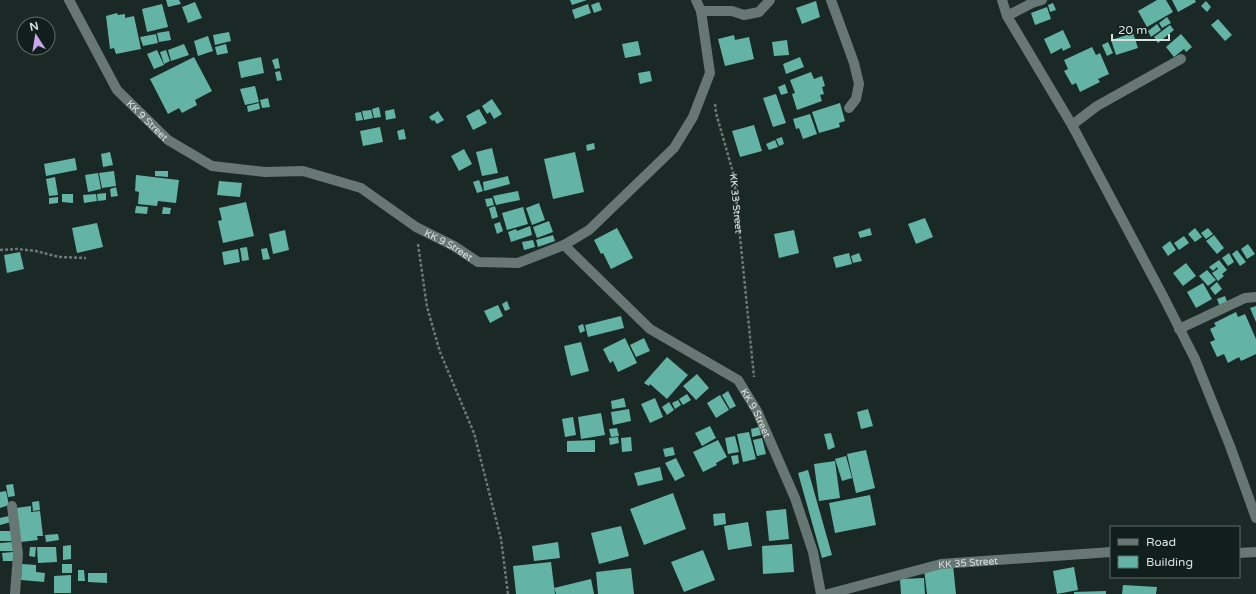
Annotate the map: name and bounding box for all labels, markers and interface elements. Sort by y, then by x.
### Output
north arrow [16,16,56,56]
scale bar [1112,16,1169,42]
text: N [28,19,40,34]
text: 20 m [1118,23,1147,37]
street label: KK 9 Street [124,98,170,144]
street label: KK 33 Street [727,173,745,234]
street label: KK 9 Street [422,227,475,264]
street label: KK 9 Street [738,387,773,440]
legend [1110,526,1240,578]
text: Road [1146,535,1176,549]
street label: KK 35 Street [938,555,999,571]
text: Building [1146,555,1193,569]

